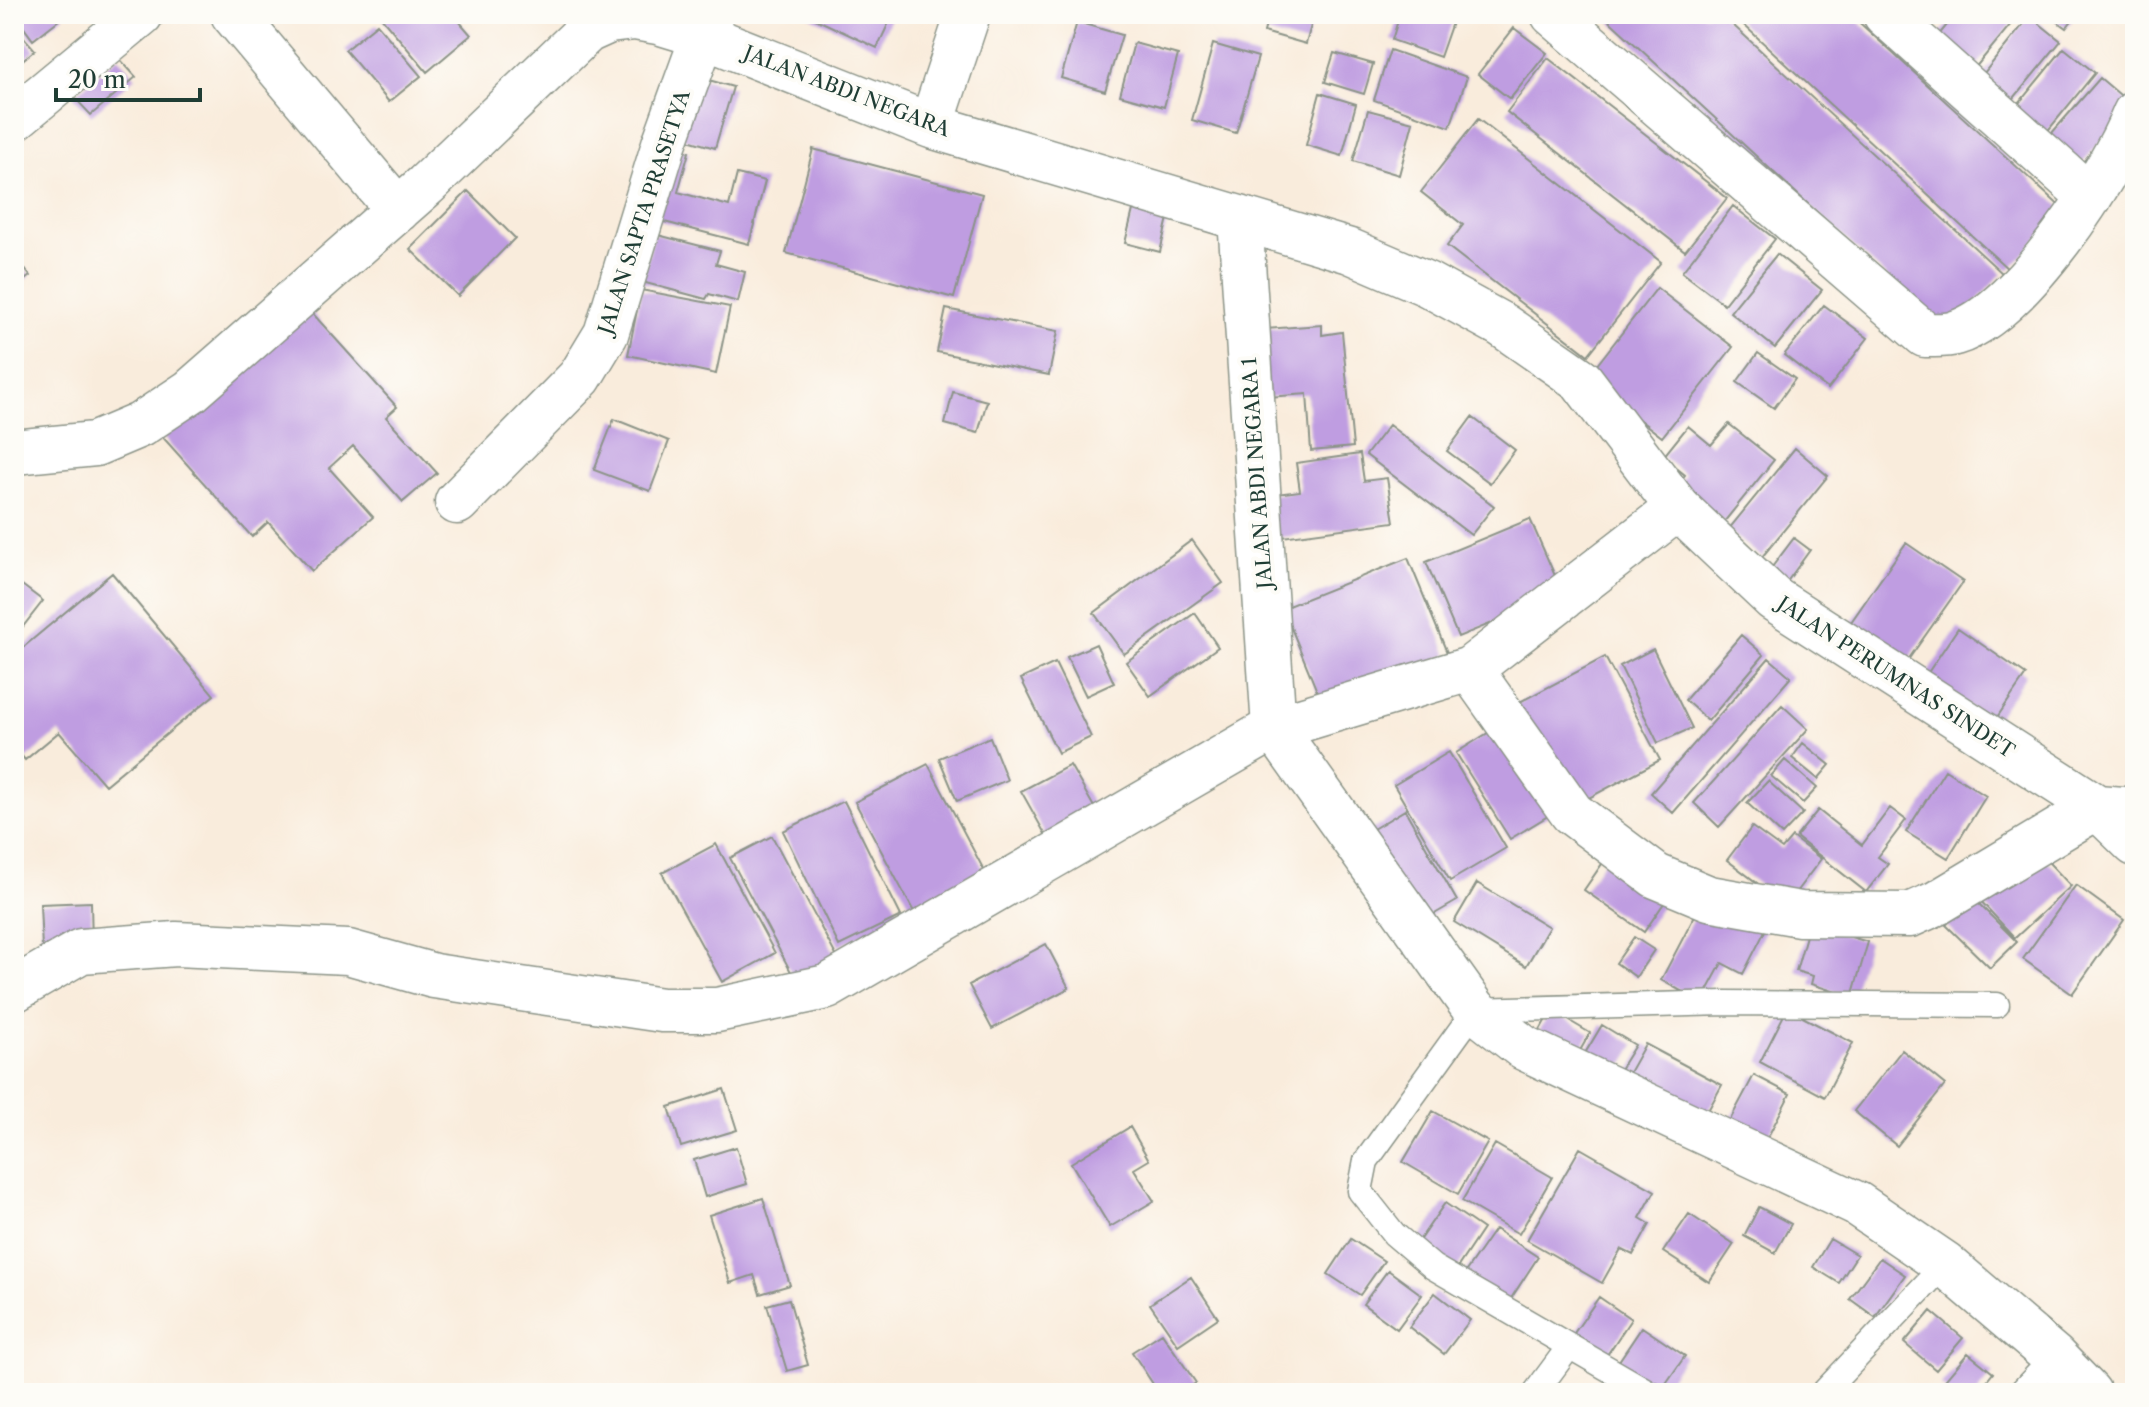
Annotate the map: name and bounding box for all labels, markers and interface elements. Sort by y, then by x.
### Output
street label: JALAN ABDI NEGARA [738,40,955,142]
scale bar [56,52,200,102]
text: 20 m [68,65,126,94]
street label: JALAN SAPTA PRASETYA [592,86,695,340]
street label: JALAN ABDI NEGARA 1 [1237,356,1277,592]
street label: JALAN PERUMNAS SINDET [1770,590,2019,763]

